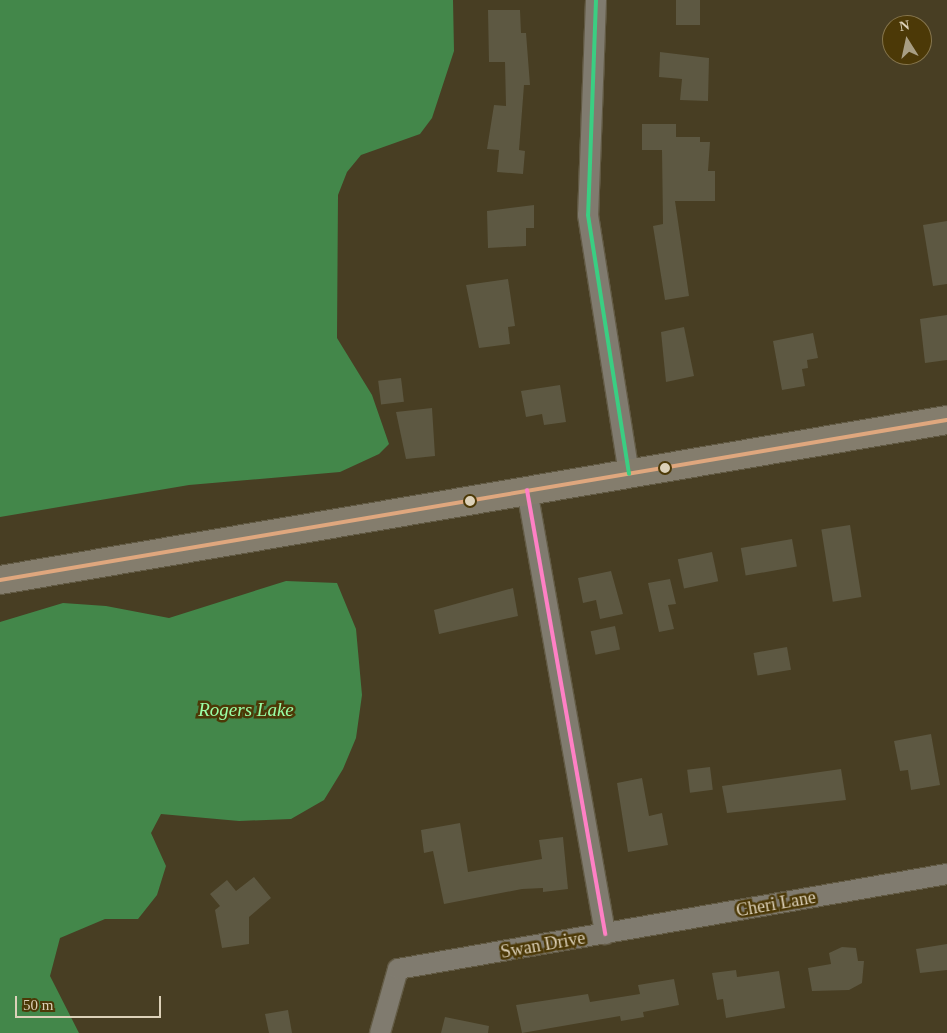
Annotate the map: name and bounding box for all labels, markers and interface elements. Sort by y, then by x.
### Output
north arrow [882,15,932,65]
text: N [898,17,911,34]
unlabelled marker [660,463,670,473]
unlabelled marker [465,496,475,506]
water label: Rogers Lake [198,699,294,721]
street label: Cheri Lane [735,886,817,922]
street label: Swan Drive [499,927,587,963]
scale bar [18,986,164,1018]
text: 50 m [23,997,53,1013]

